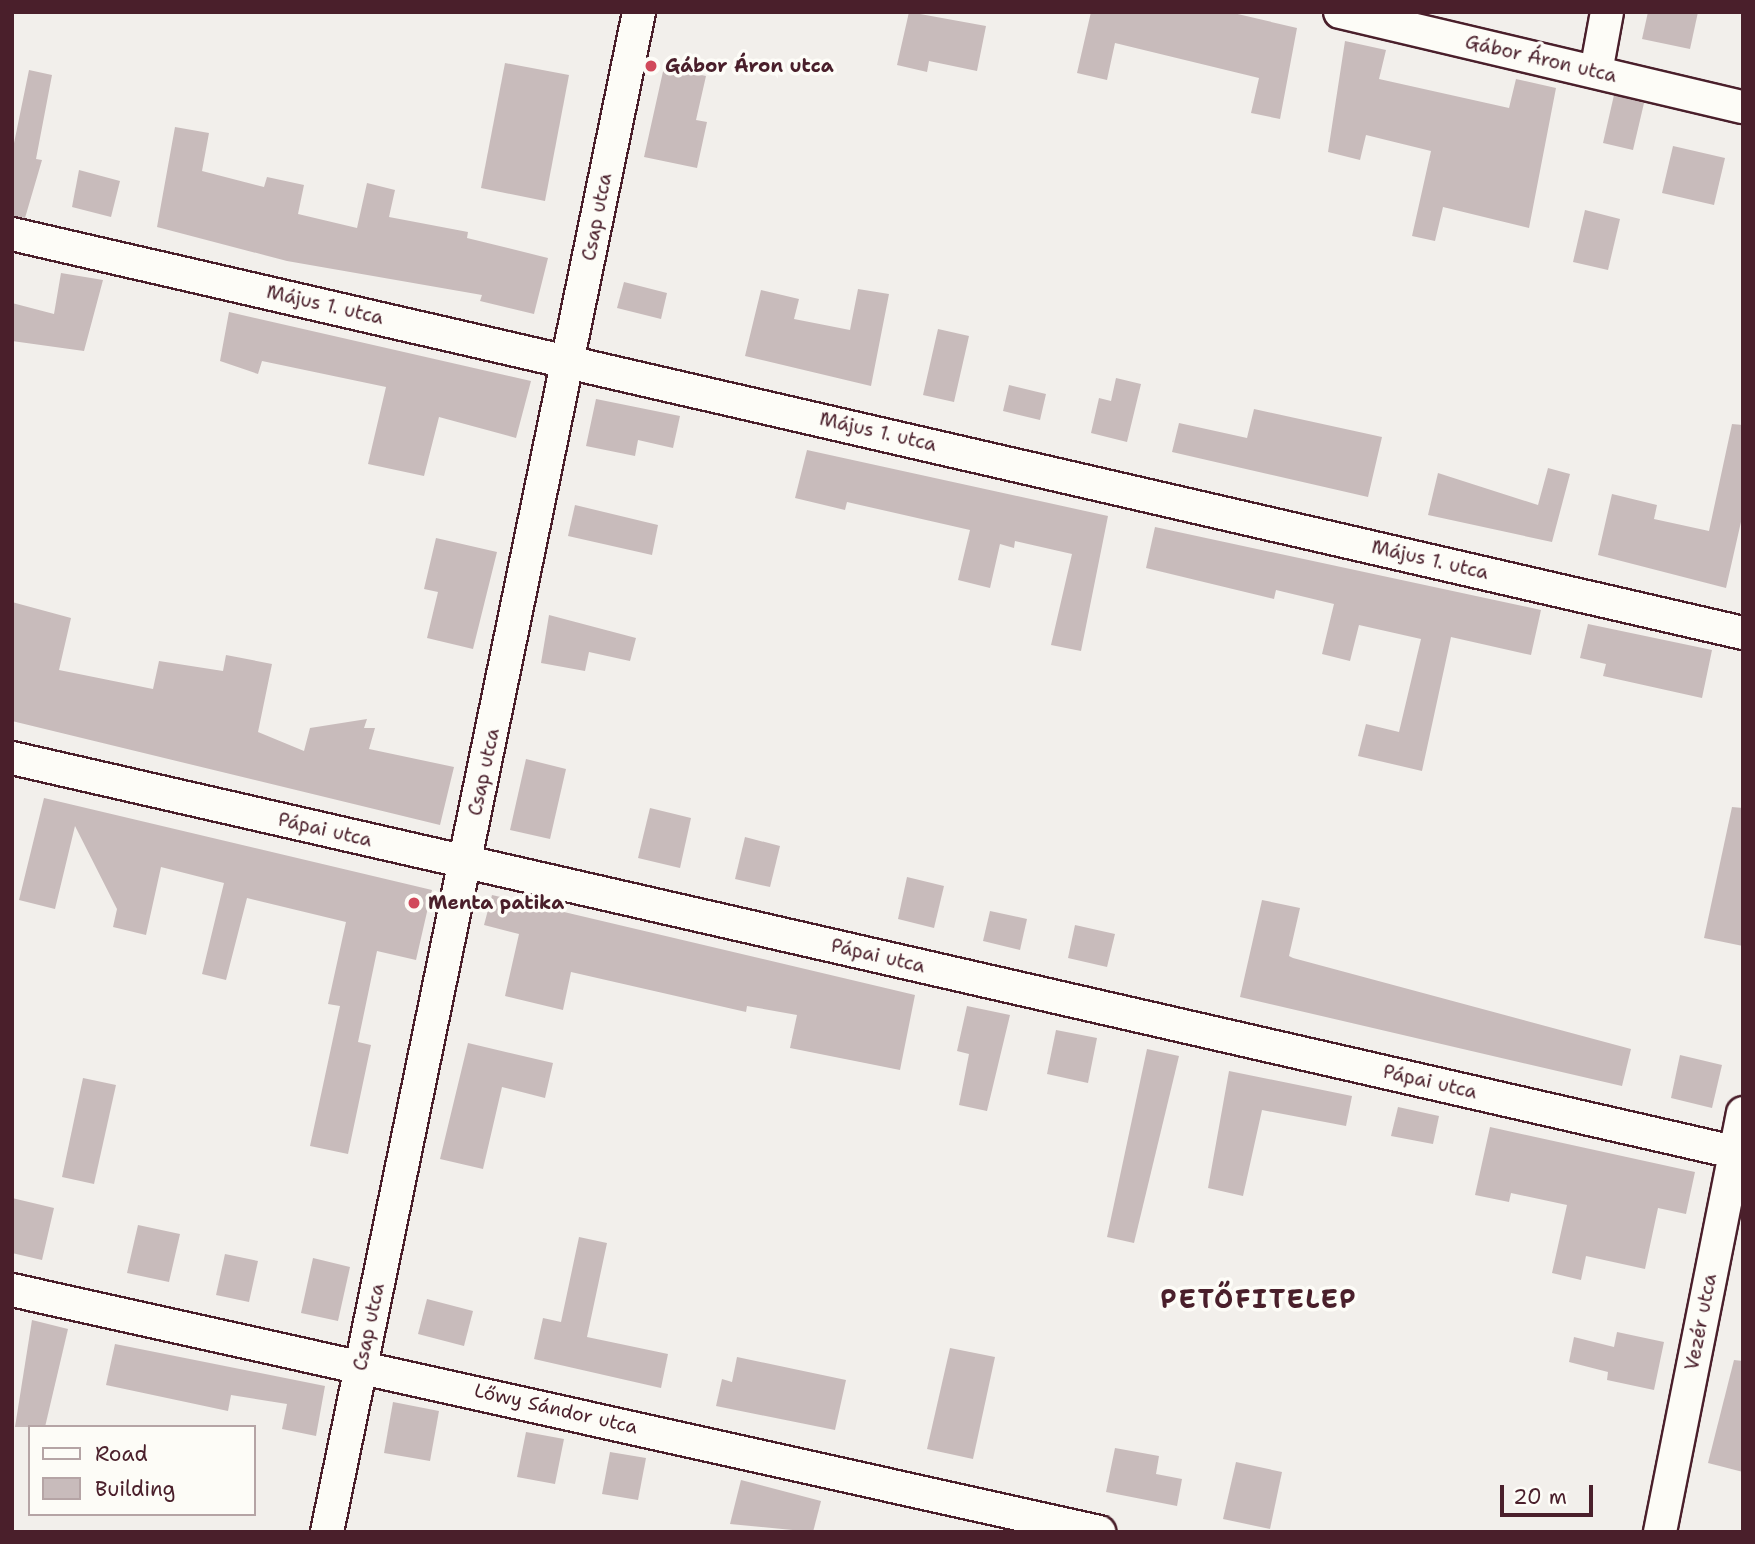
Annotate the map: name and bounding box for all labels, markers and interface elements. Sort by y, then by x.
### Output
street label: Gábor Áron utca [1463,30,1619,88]
place label: Gábor Áron utca [665,55,834,77]
marker: Gábor Áron utca [643,58,659,74]
street label: Csap utca [577,171,617,263]
street label: Május 1. utca [264,280,386,330]
street label: Május 1. utca [817,407,939,457]
street label: Május 1. utca [1369,535,1491,585]
street label: Csap utca [464,726,504,818]
street label: Pápai utca [276,808,374,852]
place label: Menta patika [428,892,564,914]
marker: Menta patika [406,895,422,911]
street label: Pápai utca [829,934,927,978]
street label: Pápai utca [1381,1060,1479,1104]
street label: Vezér utca [1680,1272,1722,1372]
street label: Csap utca [349,1281,389,1373]
district label: PETŐFITELEP [1162,1283,1356,1315]
street label: Lőwy Sándor utca [472,1379,640,1439]
legend [28,1425,256,1516]
text: Road [95,1440,148,1468]
scale bar [1503,1470,1596,1514]
text: Building [95,1475,175,1503]
text: 20 m [1513,1483,1567,1511]

